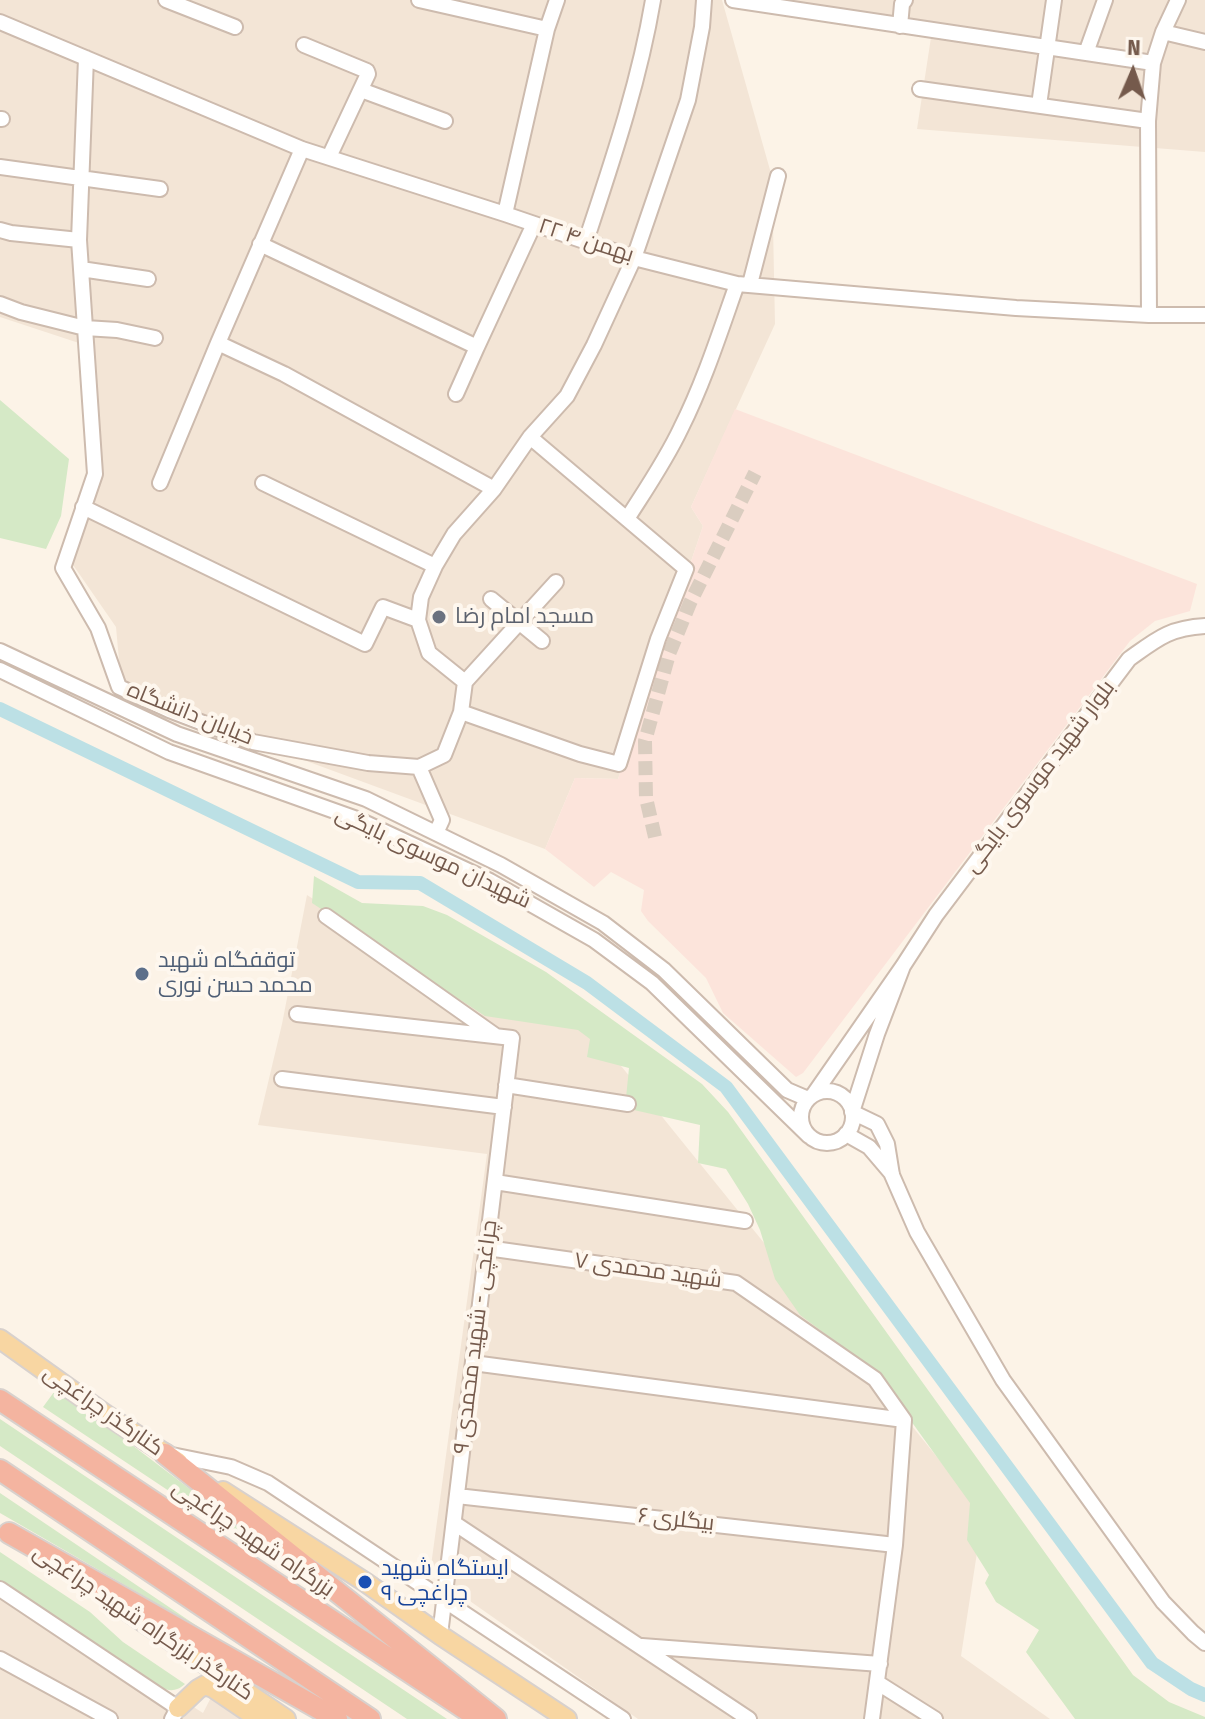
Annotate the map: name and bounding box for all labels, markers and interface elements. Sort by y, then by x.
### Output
north arrow [1093,32,1173,112]
text: N [1127,34,1141,61]
street label: ۲۲ بهمن ۴ [535,213,637,269]
place label: مسجد امام رضا [455,604,594,630]
marker: مسجد امام رضا [430,608,448,626]
street label: بلوار شهید موسوی بایگی [959,676,1121,878]
street label: خیابان دانشگاه [123,677,257,751]
street label: شهیدان موسوی بایگی [331,801,535,915]
place label: توقفگاه شهید محمد حسن نوری [158,948,313,1000]
marker: توقفگاه شهید محمد حسن نوری [133,965,151,983]
street label: ۹ چراغچی - شهید محمدی [449,1219,503,1455]
street label: شهید محمدی ۷ [573,1248,723,1294]
street label: کنارگذر چراغچی [38,1360,168,1462]
street label: بزرگراه شهید چراغچی [167,1475,339,1603]
street label: بیگلری ۶ [636,1503,716,1537]
street label: کنارگذر بزرگراه شهید چراغچی [28,1539,258,1707]
place label: ایستگاه شهید چراغچی ۹ [381,1556,509,1608]
marker: ایستگاه شهید چراغچی ۹ [356,1573,374,1591]

